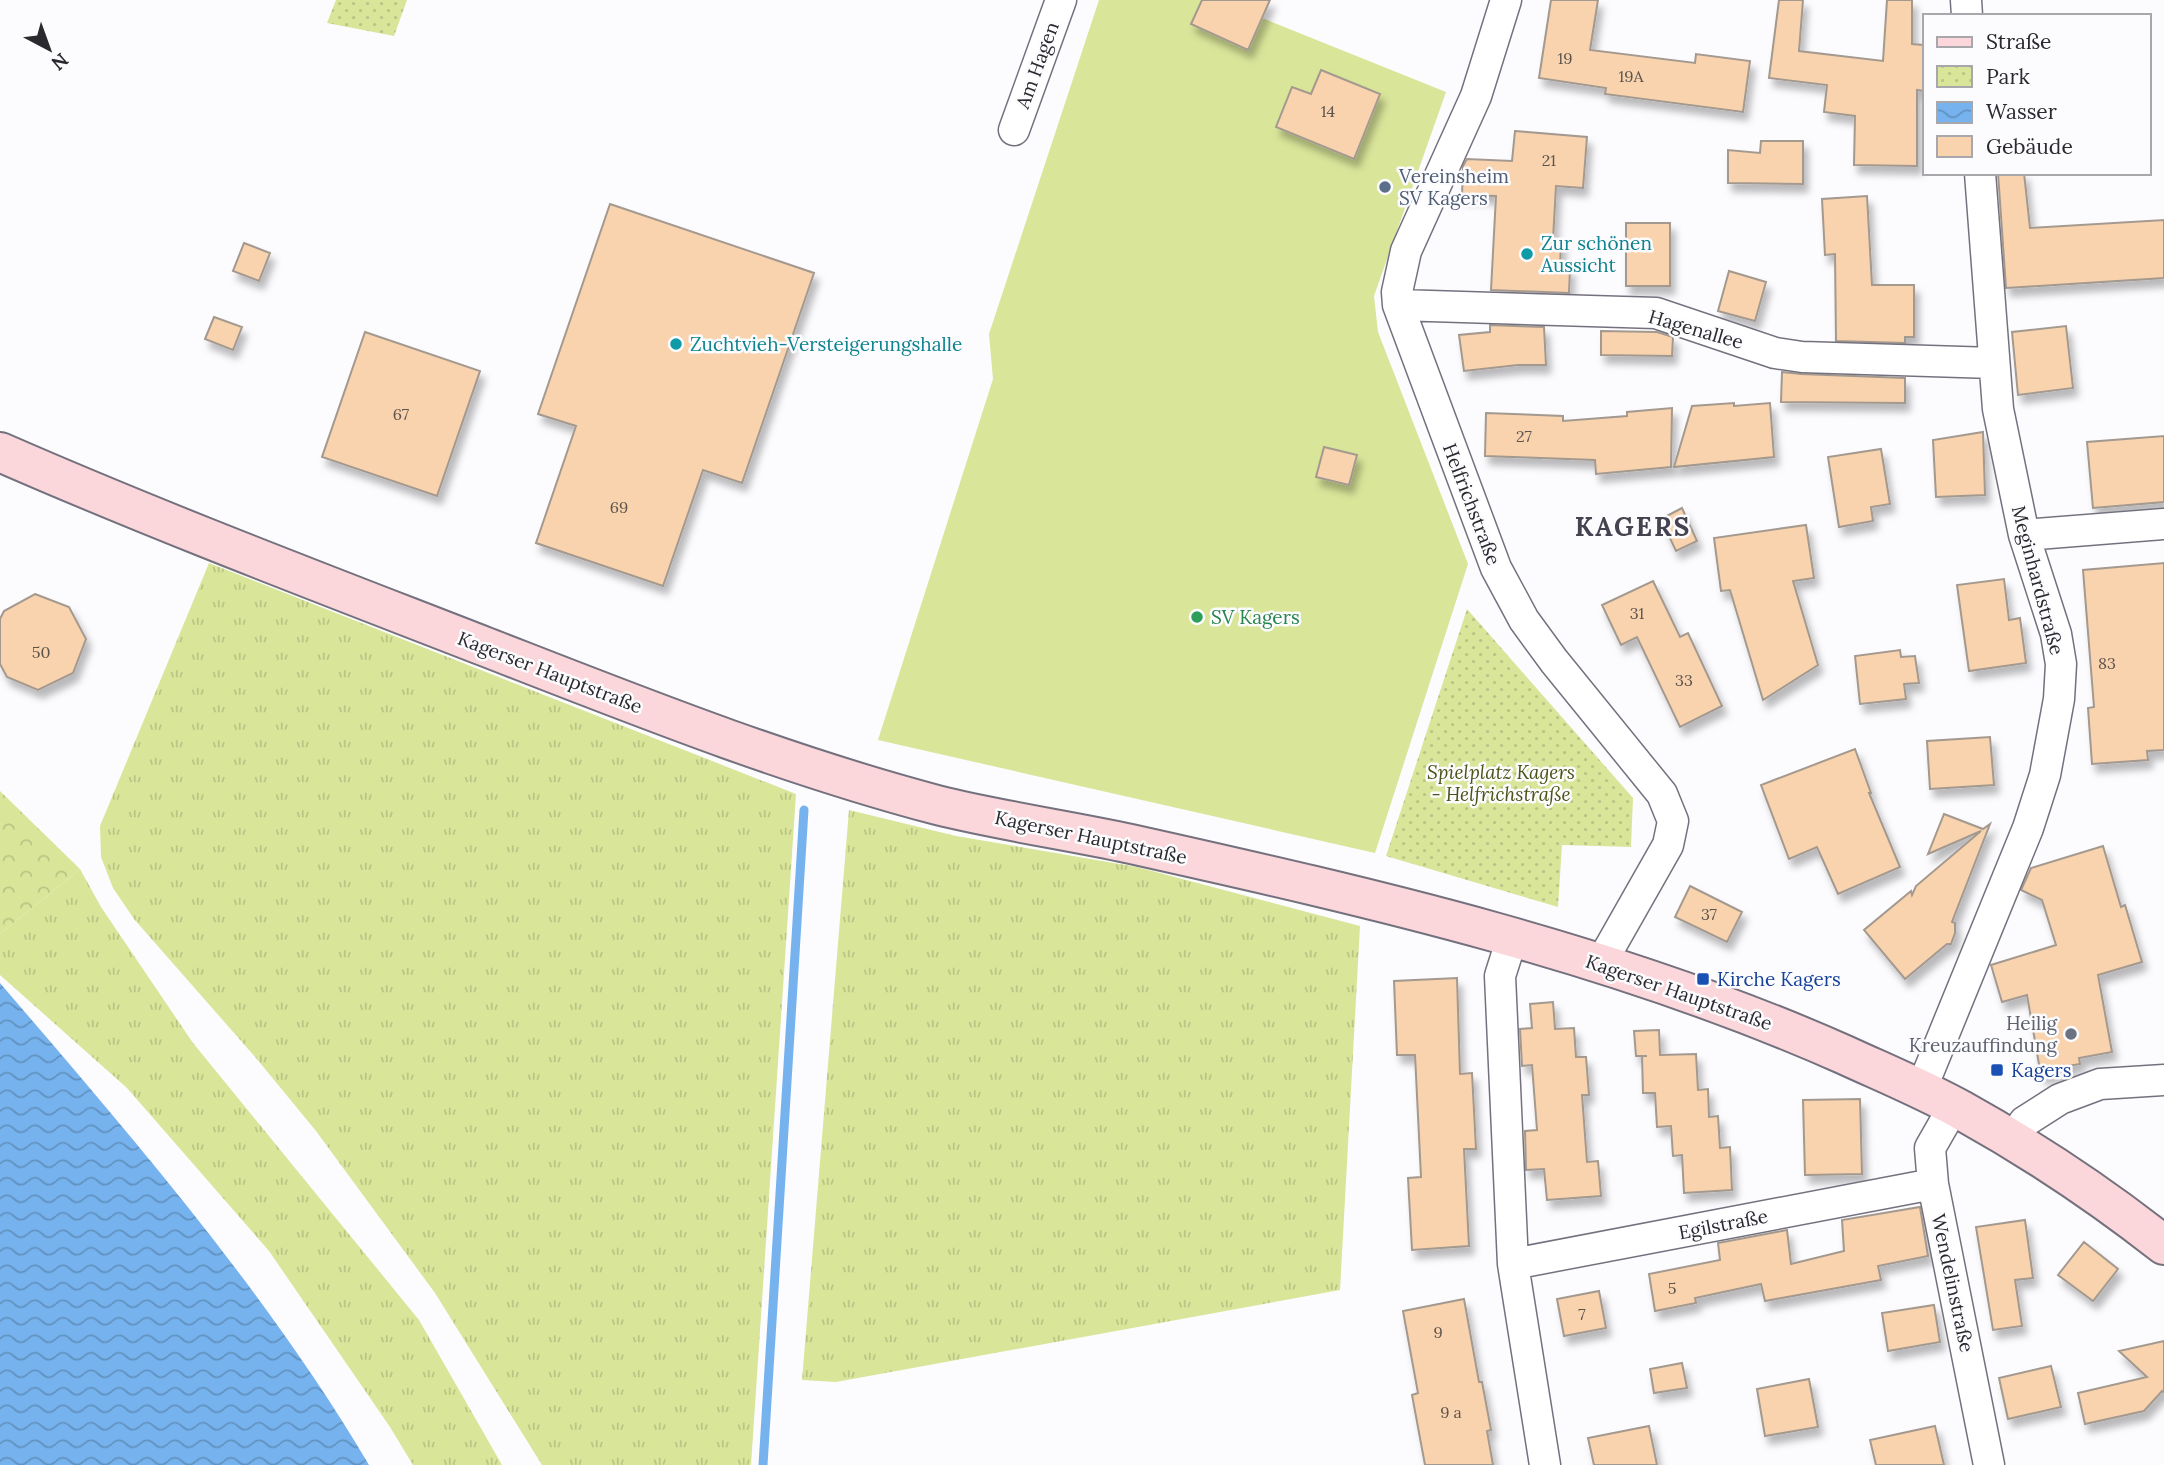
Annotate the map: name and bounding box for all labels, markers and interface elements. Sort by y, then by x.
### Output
north arrow [14,14,84,84]
legend [1923,14,2150,175]
street label: Am Hagen [1010,18,1064,113]
text: Straße [1986,28,2051,55]
text: N [47,48,74,76]
house number: 19 [1557,48,1573,68]
text: Park [1986,63,2030,90]
house number: 19A [1618,66,1645,86]
text: Wasser [1986,98,2057,125]
house number: 14 [1321,101,1336,121]
text: Gebäude [1986,133,2073,160]
house number: 21 [1542,150,1556,170]
place label: Vereinsheim SV Kagers [1398,164,1509,210]
marker: Vereinsheim SV Kagers [1377,179,1393,195]
place label: Zur schönen Aussicht [1540,231,1652,277]
marker: Zur schönen Aussicht [1519,246,1535,262]
street label: Hagenallee [1646,304,1746,354]
place label: Zuchtvieh-Versteigerungshalle [690,332,962,356]
marker: Zuchtvieh-Versteigerungshalle [668,336,684,352]
house number: 67 [393,404,410,424]
house number: 27 [1516,426,1533,446]
street label: Helfrichstraße [1438,440,1506,568]
house number: 69 [610,497,628,517]
street label: Meginhardstraße [2007,503,2069,657]
district label: KAGERS [1575,510,1691,543]
house number: 31 [1630,603,1645,623]
place label: SV Kagers [1211,605,1300,629]
marker: SV Kagers [1189,609,1205,625]
street label: Kagerser Hauptstraße [454,626,646,718]
house number: 50 [32,642,50,662]
house number: 83 [2098,653,2116,673]
house number: 33 [1675,670,1693,690]
park label: Spielplatz Kagers - Helfrichstraße [1427,760,1575,806]
street label: Kagerser Hauptstraße [993,805,1189,869]
house number: 37 [1701,904,1718,924]
street label: Kagerser Hauptstraße [1583,949,1775,1035]
place label: Kirche Kagers [1717,967,1841,991]
marker: Kirche Kagers [1695,971,1711,987]
place label: Heilig Kreuzauffindung [1909,1011,2057,1057]
marker: Heilig Kreuzauffindung [2063,1026,2079,1042]
place label: Kagers [2011,1058,2072,1082]
marker: Kagers [1989,1062,2005,1078]
street label: Egilstraße [1676,1204,1770,1244]
street label: Wendelinstraße [1927,1212,1979,1354]
house number: 5 [1668,1278,1676,1298]
house number: 7 [1578,1304,1586,1324]
house number: 9 [1433,1322,1443,1342]
house number: 9 a [1440,1402,1462,1422]

